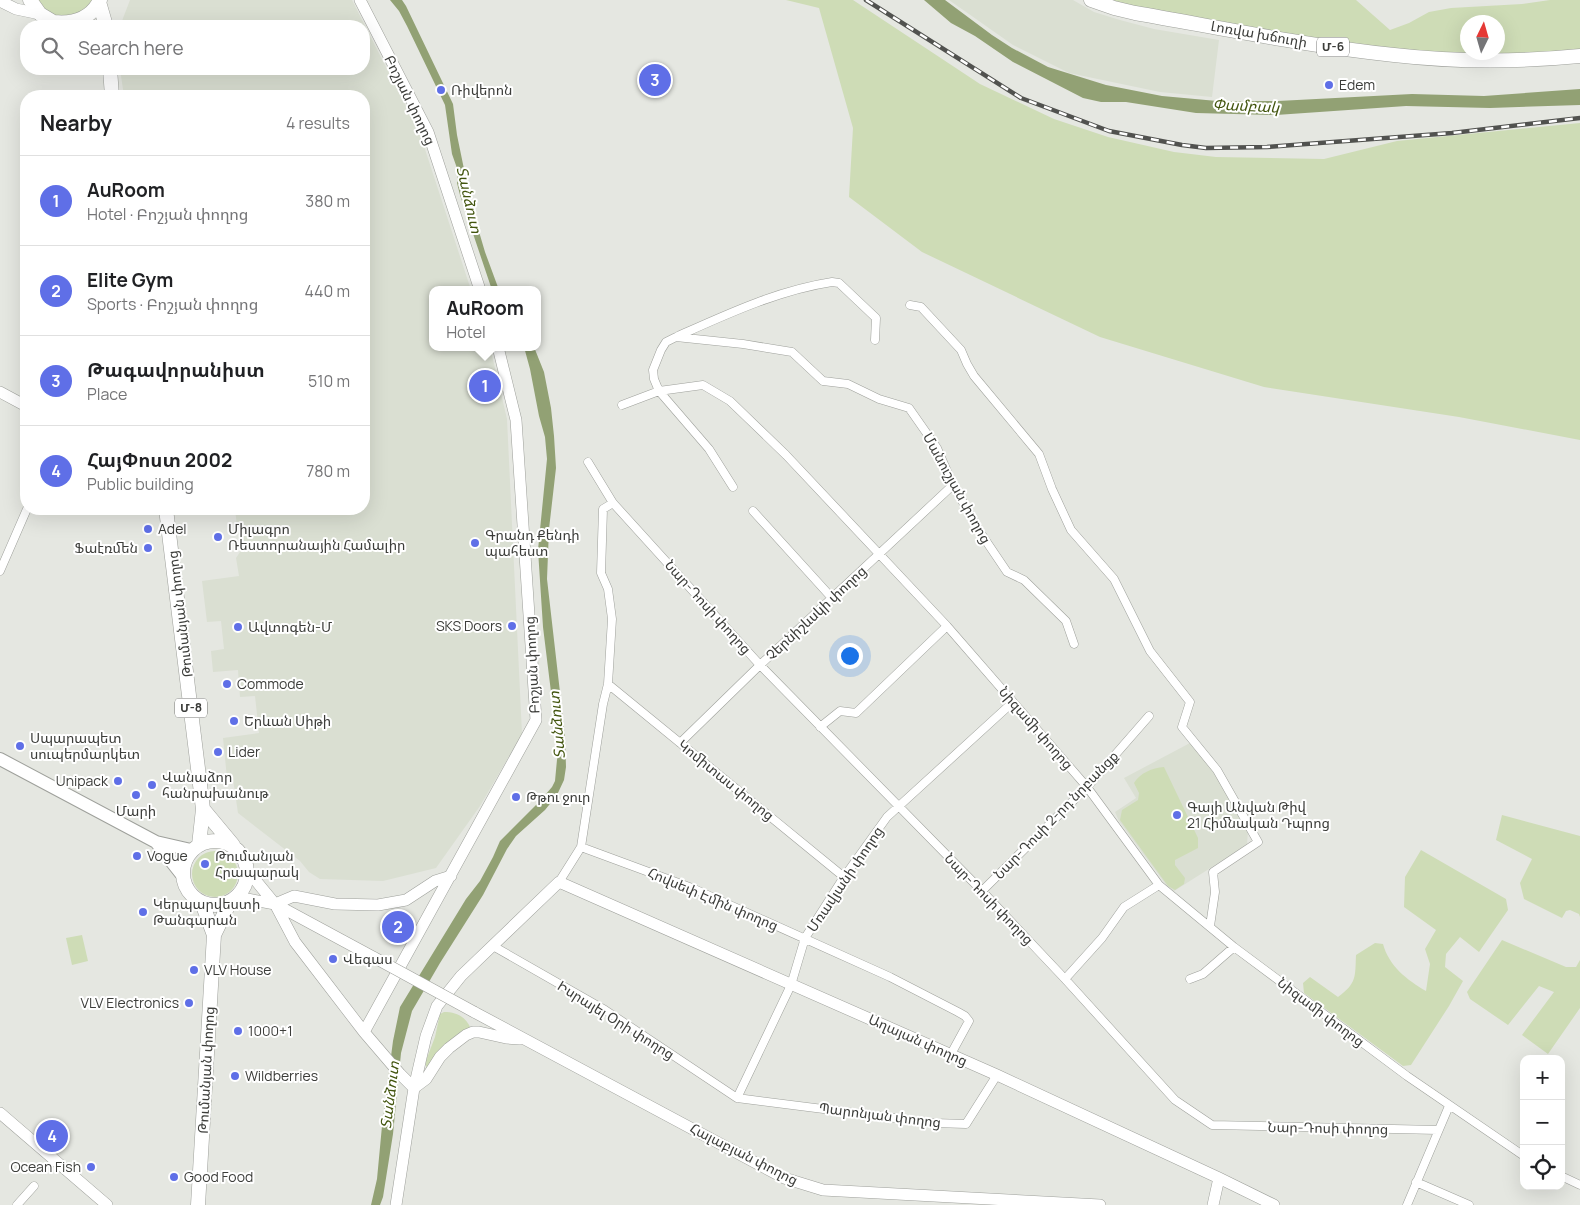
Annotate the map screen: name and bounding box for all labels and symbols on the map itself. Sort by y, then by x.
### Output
north arrow [1460,15,1505,60]
street label: Լոռվա խճուղի [1209,16,1309,51]
road number: Մ-6 [1317,38,1349,56]
street label: Բոշյան փողոց [380,52,440,148]
pin: 3 [639,61,671,99]
place label: Edem [1339,75,1375,94]
marker: Edem [1323,79,1335,91]
place label: Ռիվերոն [451,80,512,99]
marker: Ռիվերոն [435,84,447,96]
water label: Փամբակ [1212,93,1281,118]
water label: Տանձուտ [452,164,488,236]
pin: 1 [469,367,501,405]
street label: Մանուշյան փողոց [919,429,996,547]
place label: Adel [158,519,187,538]
place label: Միլագրո Ռեստորանային Համալիր [228,519,405,554]
marker: Adel [142,523,154,535]
place label: Գրանդ Քենդի պահեստ [485,525,580,560]
marker: Միլագրո Ռեստորանային Համալիր [212,531,224,543]
marker: Գրանդ Քենդի պահեստ [469,537,481,549]
place label: Ֆաէռմեն [75,538,138,557]
marker: Ֆաէռմեն [142,542,154,554]
street label: Թումանյան փողոց [162,550,197,679]
street label: Նար-Դոսի փողոց [661,555,756,658]
street label: Չերնիշևսկի փողոց [761,561,870,664]
place label: SKS Doors [436,616,502,635]
street label: Բոշյան փողոց [519,616,544,714]
place label: Ավտոգեն-Մ [248,617,332,636]
marker: SKS Doors [506,620,518,632]
marker: Ավտոգեն-Մ [232,621,244,633]
your location [837,643,863,669]
place label: Commode [237,674,304,693]
marker: Commode [221,678,233,690]
street label: Նիզամի փողոց [995,682,1078,773]
water label: Տանձուտ [543,689,570,760]
road number: Մ-8 [175,698,207,718]
place label: Երևան Սիթի [244,711,331,730]
marker: Երևան Սիթի [228,715,240,727]
place label: Սպարապետ սուպերմարկետ [30,728,140,763]
street label: Կոմիտաս փողոց [674,735,778,824]
marker: Սպարապետ սուպերմարկետ [14,740,26,752]
place label: Lider [228,742,260,761]
marker: Lider [212,746,224,758]
street label: Նար-Դոսի 2-րդ նրբանցք [989,746,1122,883]
place label: Վանաձոր հանրախանութ [162,767,269,802]
place label: Unipack [56,771,109,790]
marker: Unipack [112,775,124,787]
marker: Վանաձոր հանրախանութ [146,779,158,791]
place label: Թթու ջուր [526,787,590,806]
marker: Մարի [130,789,142,801]
marker: Թթու ջուր [510,791,522,803]
place label: Գայի Անվան Թիվ 21 Հիմնական Դպրոց [1187,797,1330,832]
place label: Մարի [116,801,156,820]
marker: Գայի Անվան Թիվ 21 Հիմնական Դպրոց [1171,809,1183,821]
street label: Մռավյանի փողոց [802,822,887,935]
place label: Vogue [147,846,188,865]
place label: Թումանյան Հրապարակ [215,846,299,881]
street label: Նար-Դոսի փողոց [941,849,1038,949]
marker: Vogue [131,850,143,862]
marker: Թումանյան Հրապարակ [199,858,211,870]
street label: Հովսեփ Էմին փողոց [645,862,781,935]
place label: Կերպարվեստի Թանգարան [153,894,260,929]
marker: Կերպարվեստի Թանգարան [137,906,149,918]
pin: 2 [382,908,414,946]
place label: Վեգաս [343,949,393,968]
marker: Վեգաս [327,953,339,965]
place label: VLV House [204,960,271,979]
marker: VLV House [188,964,200,976]
street label: Նիզամի փողոց [1274,973,1369,1051]
street label: Իսրայել Օրի փողոց [554,976,678,1063]
place label: VLV Electronics [81,993,179,1012]
marker: VLV Electronics [183,997,195,1009]
street label: Թումանյան փողոց [193,1006,218,1134]
street label: Աղայան փողոց [866,1009,971,1070]
place label: 1000+1 [248,1021,293,1040]
marker: 1000+1 [232,1025,244,1037]
water label: Տանձուտ [375,1059,404,1130]
place label: Wildberries [245,1066,318,1085]
marker: Wildberries [229,1070,241,1082]
street label: Պարոնյան փողոց [818,1098,942,1131]
pin: 4 [36,1117,68,1155]
street label: Նար-Դոսի փողոց [1268,1117,1388,1138]
street label: Հալաբյան փողոց [687,1118,802,1189]
place label: Ocean Fish [10,1157,81,1176]
marker: Ocean Fish [85,1161,97,1173]
place label: Good Food [184,1167,253,1186]
marker: Good Food [168,1171,180,1183]

